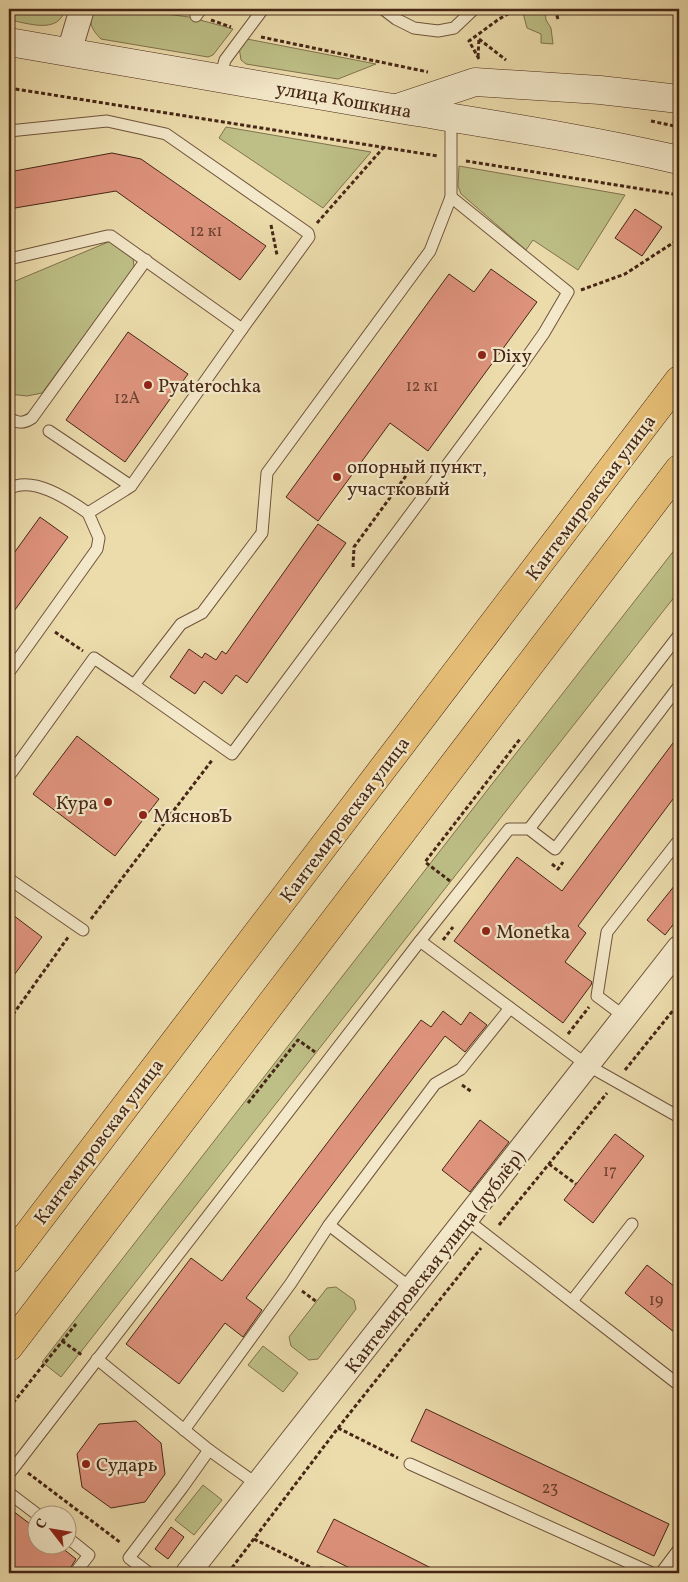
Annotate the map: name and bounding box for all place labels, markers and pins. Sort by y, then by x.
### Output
place label: Dixy [492,344,532,370]
marker: Dixy [476,349,488,361]
place label: Pyaterochka [158,374,261,400]
marker: Pyaterochka [142,379,154,391]
place label: опорный пункт, участковый [347,455,487,503]
marker: опорный пункт, участковый [331,471,343,483]
place label: Кура [56,791,98,817]
marker: Кура [102,796,114,808]
place label: МясновЪ [153,804,233,830]
marker: МясновЪ [137,809,149,821]
place label: Monetka [496,920,570,946]
marker: Monetka [480,925,492,937]
place label: Сударь [96,1453,157,1479]
marker: Сударь [80,1458,92,1470]

